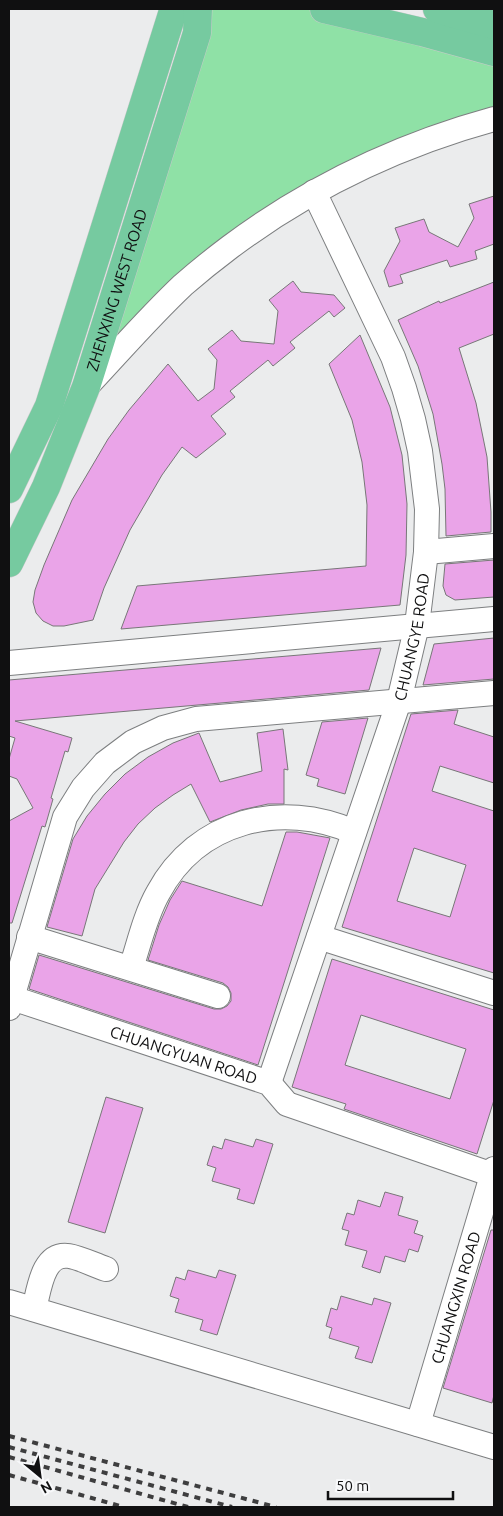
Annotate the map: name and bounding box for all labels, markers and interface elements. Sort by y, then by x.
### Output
street label: ZHENXING WEST ROAD [83,207,150,373]
street label: CHUANGYE ROAD [390,572,432,703]
street label: CHUANGYUAN ROAD [108,1022,260,1087]
street label: CHUANGXIN ROAD [427,1229,484,1366]
north arrow [15,1451,65,1501]
scale bar [328,1468,453,1500]
text: 50 m [336,1477,369,1494]
text: N [38,1478,55,1497]

